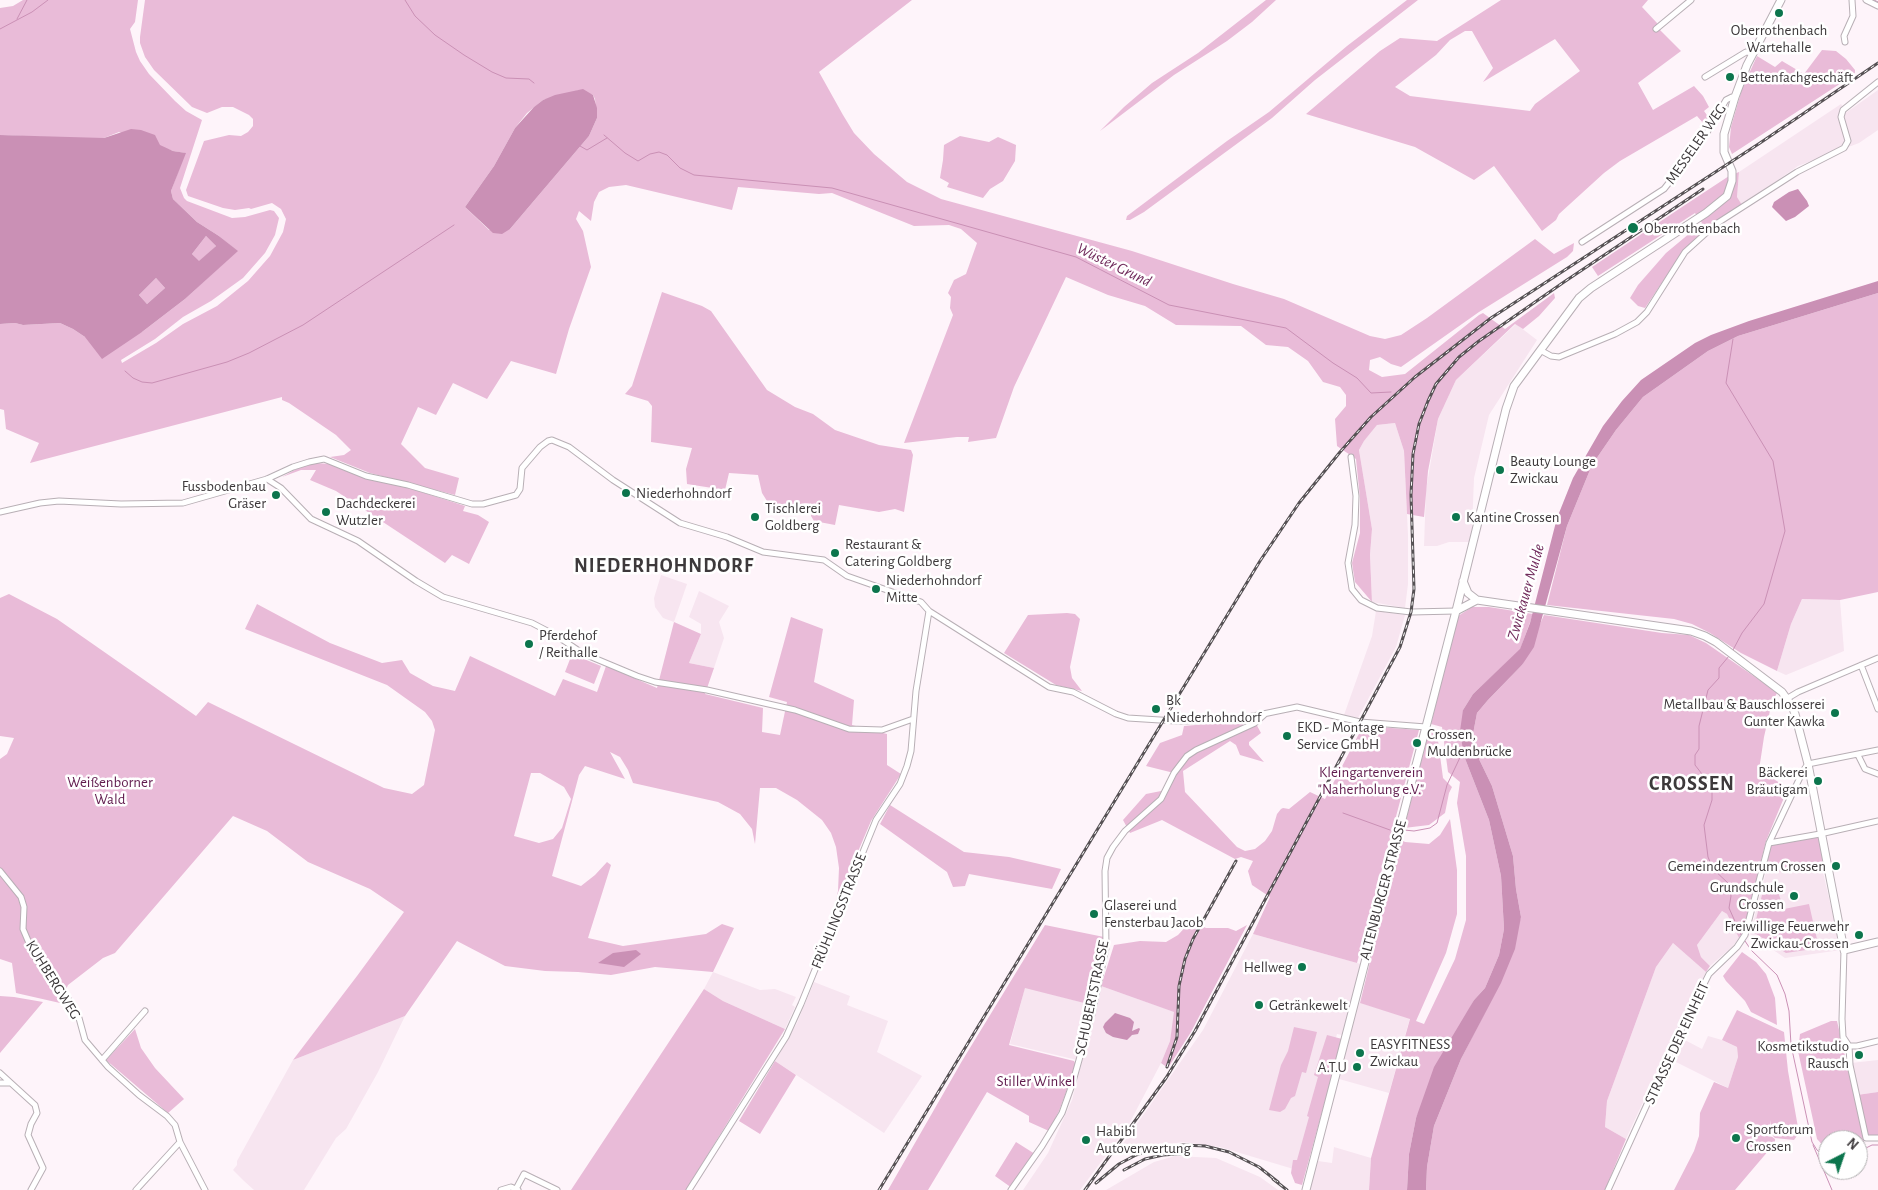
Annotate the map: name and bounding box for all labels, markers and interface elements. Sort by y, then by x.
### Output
marker: Oberrothenbach Wartehalle [1773,7,1785,19]
place label: Oberrothenbach Wartehalle [1731,21,1827,56]
place label: Bettenfachgeschäft [1740,68,1853,86]
marker: Bettenfachgeschäft [1724,71,1736,83]
street label: MESSELER WEG [1662,100,1730,188]
place label: Oberrothenbach [1644,219,1741,237]
marker: Oberrothenbach [1626,221,1640,235]
water label: Wüster Grund [1074,239,1154,291]
place label: Beauty Lounge Zwickau [1510,452,1596,487]
marker: Beauty Lounge Zwickau [1494,464,1506,476]
place label: Fussbodenbau Gräser [182,477,266,512]
place label: Niederhohndorf [636,484,731,502]
marker: Niederhohndorf [620,487,632,499]
marker: Fussbodenbau Gräser [270,489,282,501]
place label: Dachdeckerei Wutzler [336,494,416,529]
place label: Tischlerei Goldberg [765,499,821,534]
marker: Dachdeckerei Wutzler [320,506,332,518]
place label: Kantine Crossen [1466,508,1560,526]
marker: Tischlerei Goldberg [749,511,761,523]
marker: Kantine Crossen [1450,511,1462,523]
place label: Restaurant & Catering Goldberg [845,535,952,570]
water label: Zwickauer Mulde [1503,542,1549,642]
marker: Restaurant & Catering Goldberg [829,547,841,559]
district label: NIEDERHOHNDORF [572,554,756,578]
place label: Niederhohndorf Mitte [886,571,981,606]
marker: Niederhohndorf Mitte [870,583,882,595]
place label: Pferdehof / Reithalle [539,626,598,661]
marker: Pferdehof / Reithalle [523,638,535,650]
place label: Bk Niederhohndorf [1166,691,1261,726]
place label: Metallbau & Bauschlosserei Gunter Kawka [1664,695,1825,730]
marker: Bk Niederhohndorf [1150,703,1162,715]
marker: Metallbau & Bauschlosserei Gunter Kawka [1829,707,1841,719]
place label: EKD - Montage Service GmbH [1297,718,1384,753]
place label: Crossen, Muldenbrücke [1427,725,1512,760]
marker: EKD - Montage Service GmbH [1281,730,1293,742]
marker: Crossen, Muldenbrücke [1411,737,1423,749]
park label: Kleingartenverein "Naherholung e.V." [1318,763,1424,798]
place label: Bäckerei Bräutigam [1747,763,1808,798]
district label: CROSSEN [1648,772,1736,796]
park label: Weißenborner Wald [67,773,153,808]
marker: Bäckerei Bräutigam [1812,775,1824,787]
street label: ALTENBURGER STRASSE [1356,818,1410,962]
street label: FRÜHLINGSSTRASSE [808,851,870,971]
place label: Gemeindezentrum Crossen [1668,857,1826,875]
marker: Gemeindezentrum Crossen [1830,860,1842,872]
place label: Grundschule Crossen [1710,878,1784,913]
marker: Grundschule Crossen [1788,890,1800,902]
place label: Glaserei und Fensterbau Jacob [1104,896,1203,931]
marker: Glaserei und Fensterbau Jacob [1088,908,1100,920]
place label: Freiwillige Feuerwehr Zwickau-Crossen [1724,917,1849,952]
marker: Freiwillige Feuerwehr Zwickau-Crossen [1853,929,1865,941]
street label: KUHBERGWEG [22,937,84,1023]
street label: SCHUBERTSTRASSE [1071,939,1113,1057]
place label: Hellweg [1244,958,1292,976]
marker: Hellweg [1296,961,1308,973]
street label: STRASSE DER EINHEIT [1641,979,1713,1107]
place label: Getränkewelt [1269,996,1347,1014]
marker: Getränkewelt [1253,999,1265,1011]
place label: EASYFITNESS Zwickau [1370,1035,1450,1070]
place label: Kosmetikstudio Rausch [1757,1037,1849,1072]
marker: EASYFITNESS Zwickau [1354,1047,1366,1059]
marker: Kosmetikstudio Rausch [1853,1049,1865,1061]
place label: A.T.U [1318,1058,1347,1076]
marker: A.T.U [1351,1061,1363,1073]
park label: Stiller Winkel [996,1072,1076,1090]
place label: Sportforum Crossen [1746,1120,1813,1155]
place label: Habibi Autoverwertung [1096,1122,1191,1157]
north arrow [1818,1130,1868,1180]
marker: Sportforum Crossen [1730,1132,1742,1144]
marker: Habibi Autoverwertung [1080,1134,1092,1146]
text: N [1844,1136,1860,1153]

